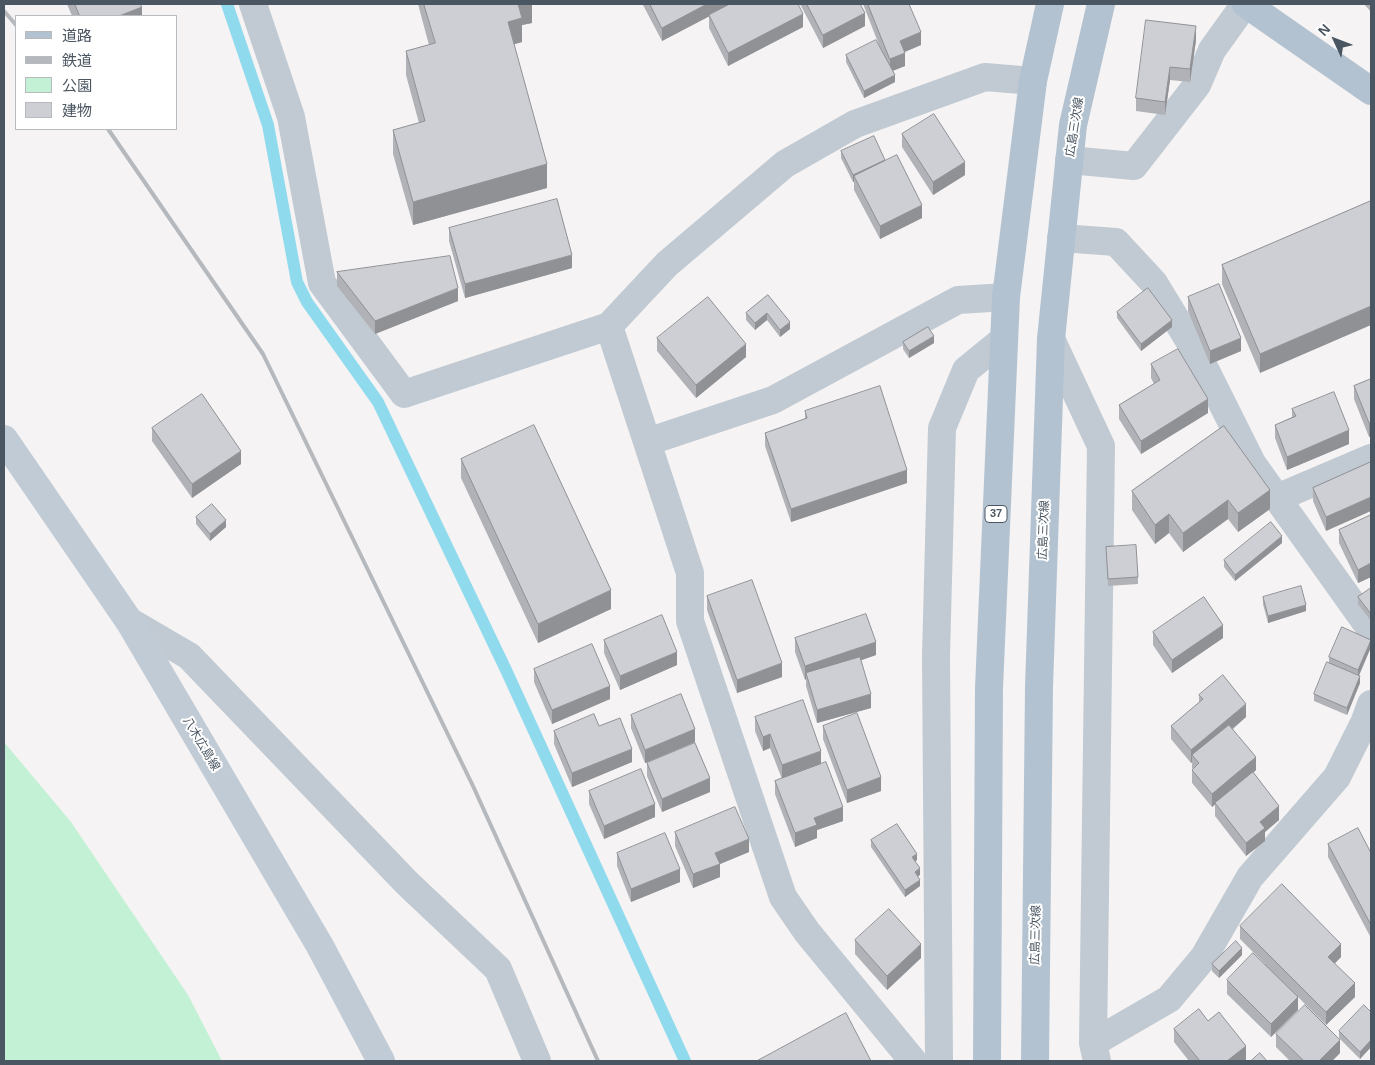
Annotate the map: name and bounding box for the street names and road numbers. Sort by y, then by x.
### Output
street label: 広島三次線 [1063,96,1087,158]
street label: 広島三次線 [1036,500,1052,560]
road number: 37 [985,506,1007,522]
street label: 八木広島線 [179,715,223,773]
street label: 広島三次線 [1028,905,1044,965]

